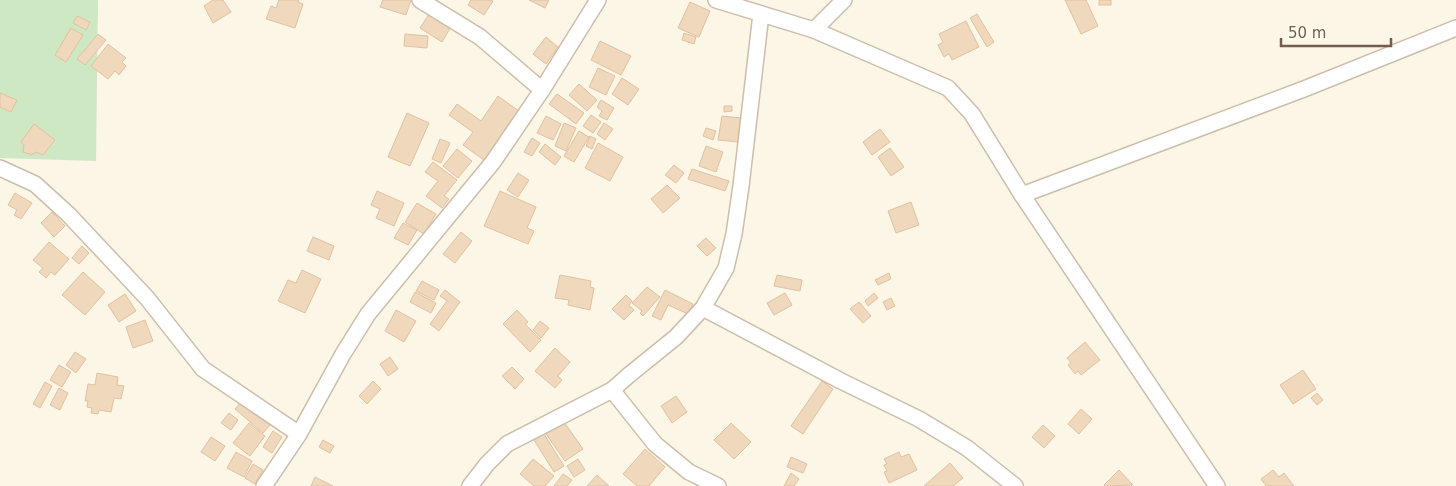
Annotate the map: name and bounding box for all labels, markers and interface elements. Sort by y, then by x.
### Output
scale bar [1281,15,1391,47]
text: 50 m [1288,24,1326,42]

